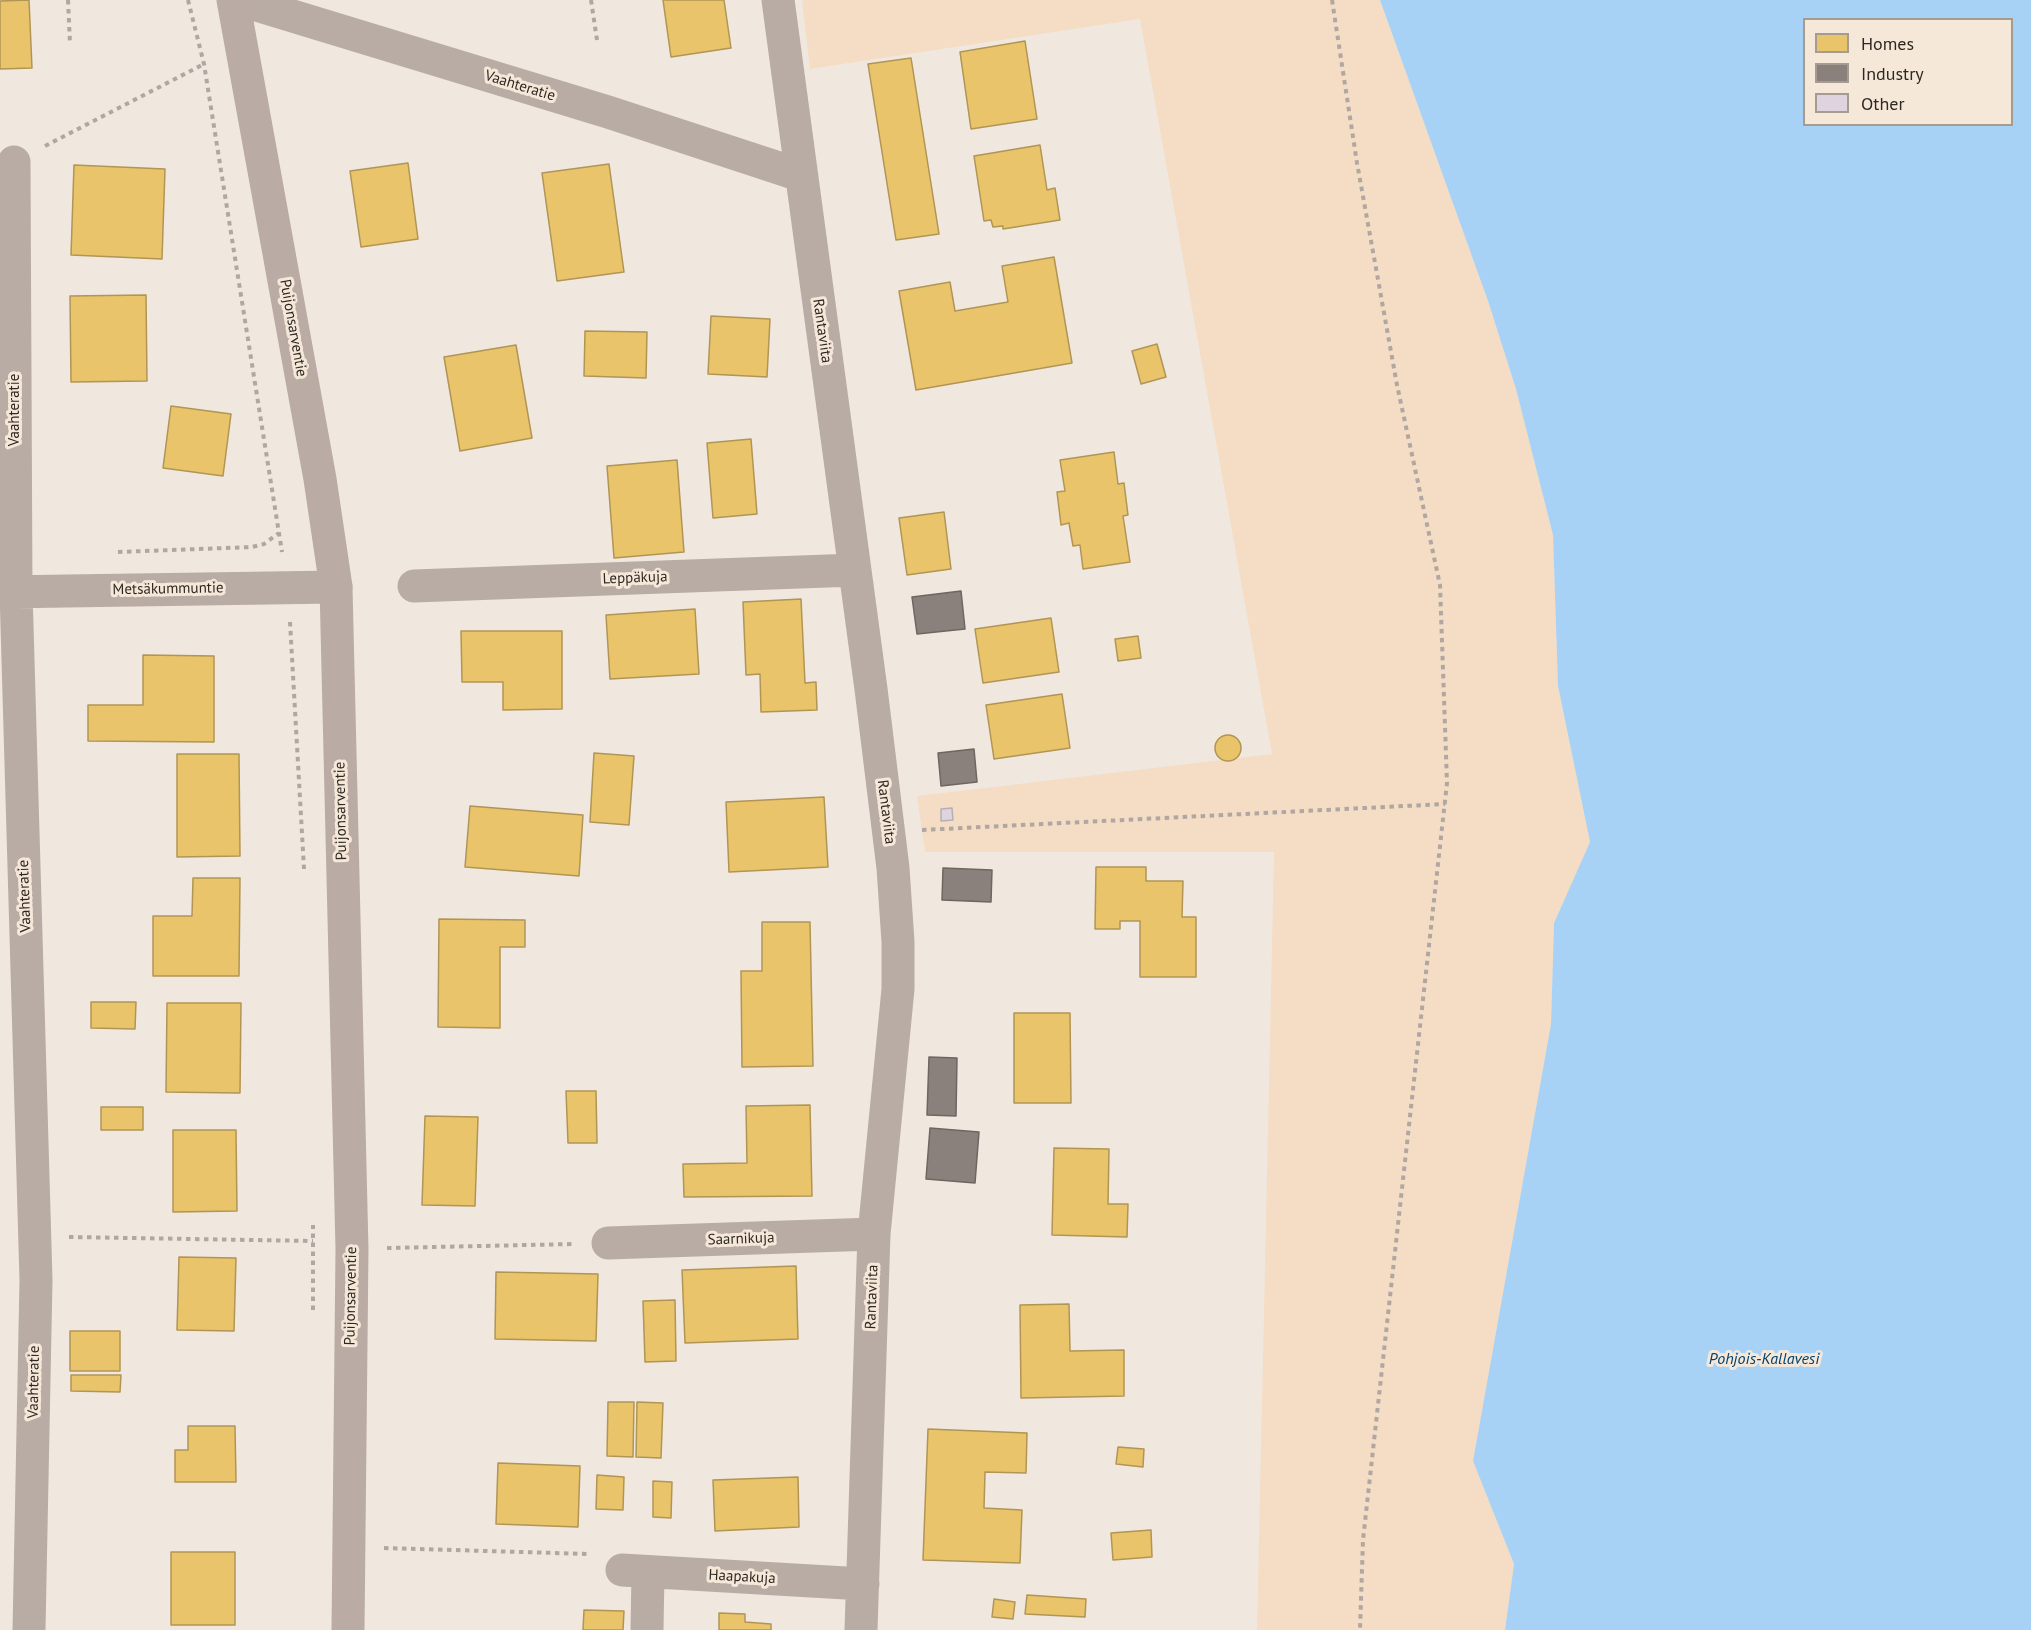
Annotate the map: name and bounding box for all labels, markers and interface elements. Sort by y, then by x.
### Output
legend [1803,18,2013,126]
text: Homes [1861,32,1914,55]
text: Industry [1861,62,1924,85]
street label: Vaahteratie [483,67,557,105]
text: Other [1861,92,1905,115]
street label: Puijonsarventie [276,278,310,378]
street label: Rantaviita [809,298,835,364]
street label: Vaahteratie [6,374,24,446]
street label: Leppäkuja [602,568,668,588]
street label: Metsäkummuntie [112,579,224,599]
street label: Puijonsarventie [331,762,351,860]
street label: Rantaviita [873,779,899,845]
street label: Vaahteratie [15,859,35,933]
street label: Saarnikuja [707,1229,775,1249]
street label: Puijonsarventie [341,1247,361,1345]
street label: Rantaviita [862,1264,882,1330]
street label: Vaahteratie [24,1346,44,1418]
water label: Pohjois-Kallavesi [1709,1349,1819,1369]
street label: Haapakuja [708,1566,776,1588]

